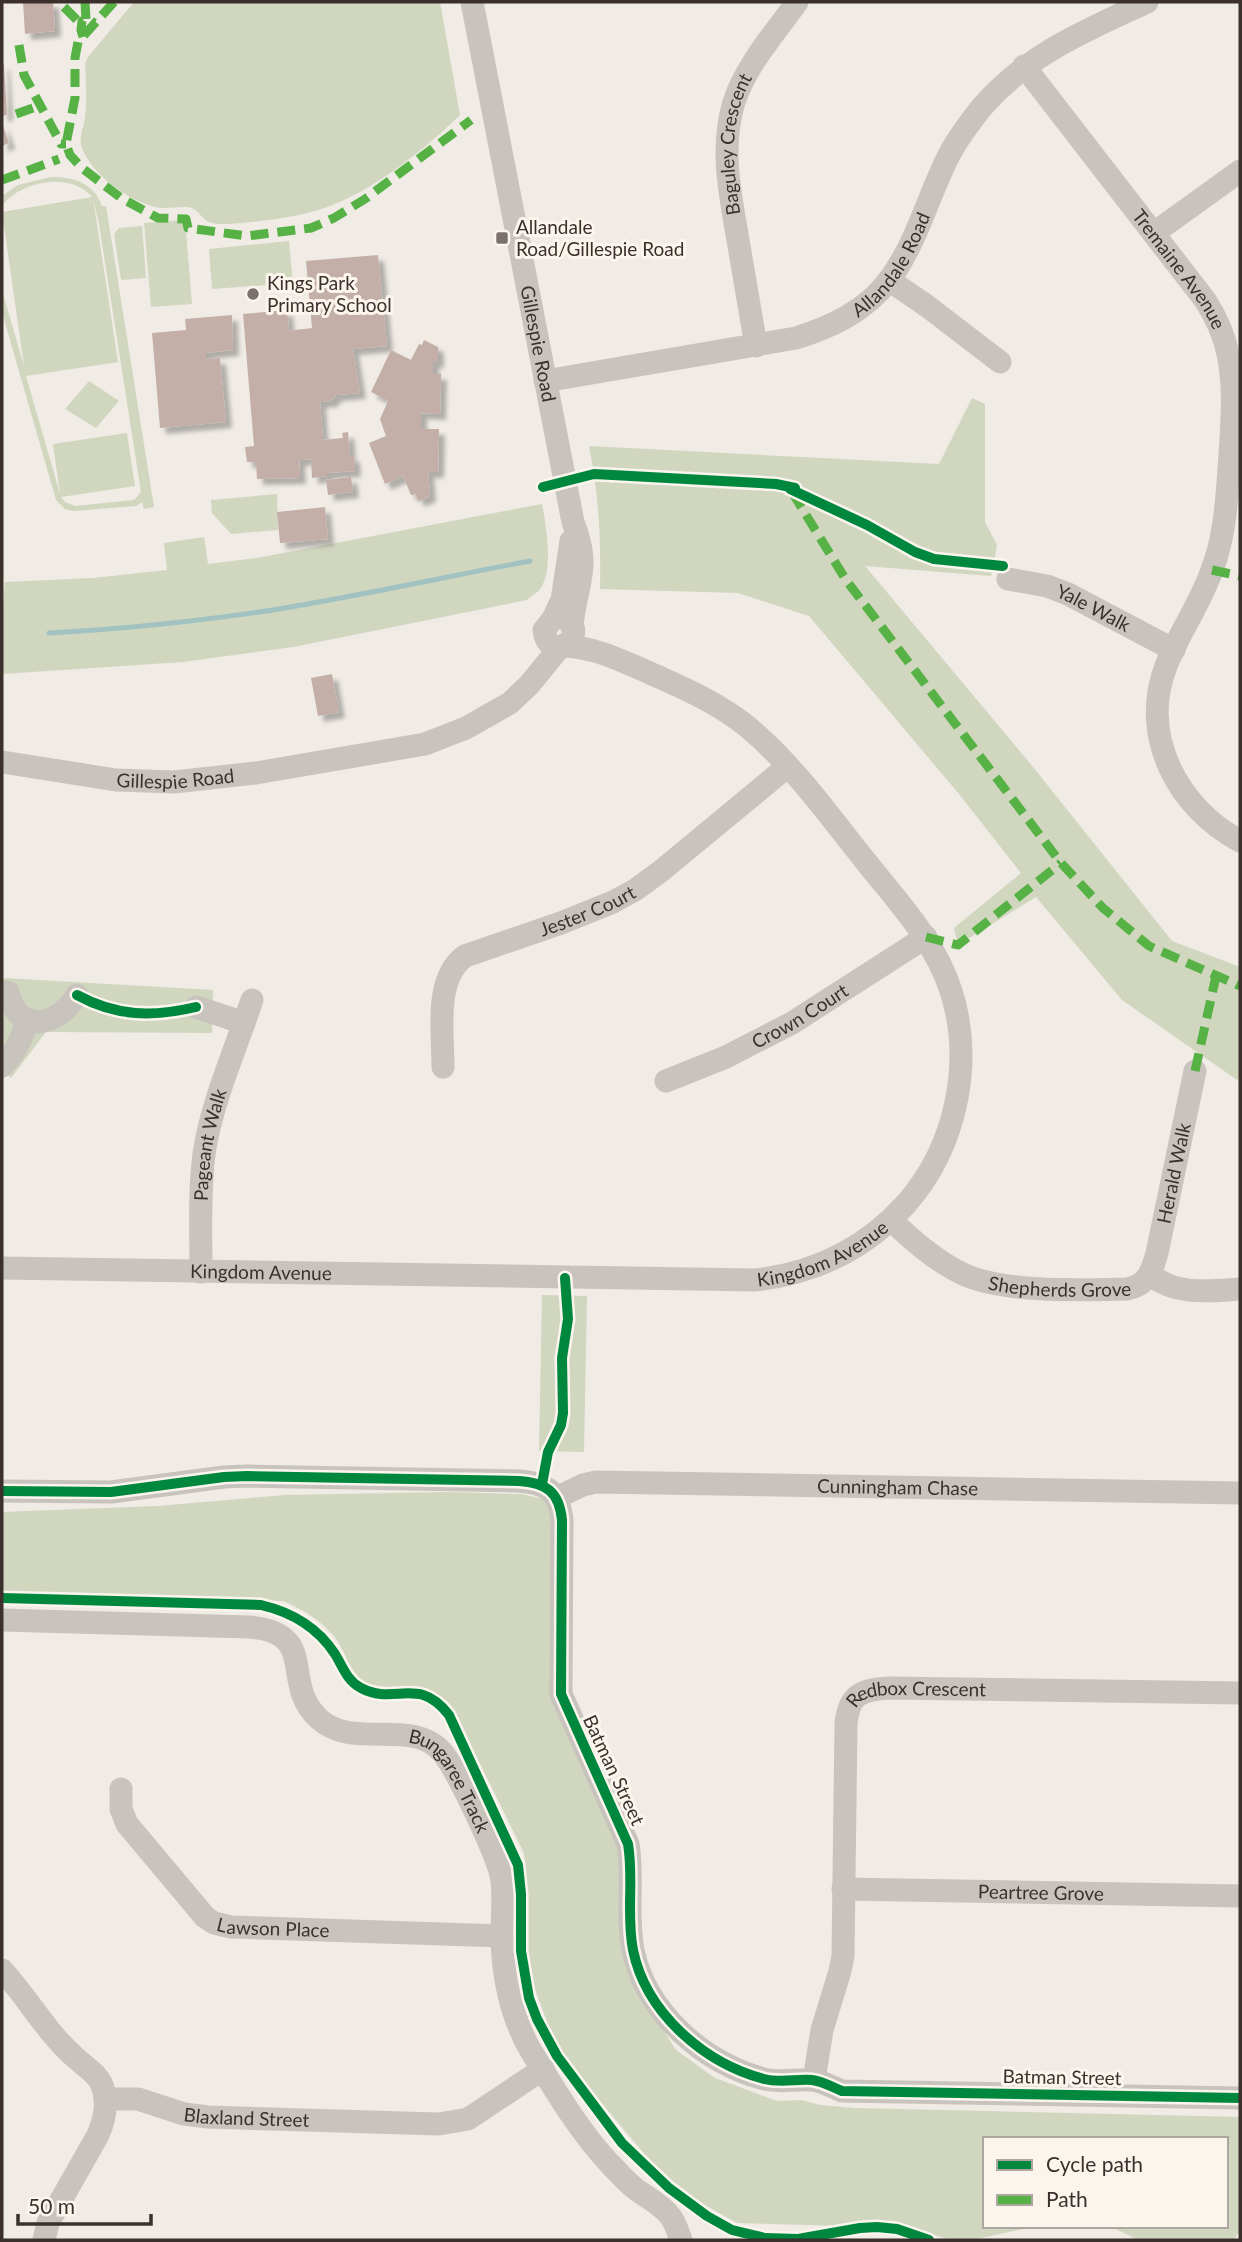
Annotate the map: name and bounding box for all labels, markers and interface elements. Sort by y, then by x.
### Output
street label: Baguley Crescent [715,69,756,217]
street label: Tremaine Avenue [1128,205,1231,333]
street label: Allandale Road [847,209,934,321]
place label: Allandale Road/Gillespie Road [516,215,684,260]
marker: Allandale Road/Gillespie Road [494,230,510,246]
place label: Kings Park Primary School [267,271,392,316]
street label: Gillespie Road [516,283,561,404]
marker: Kings Park Primary School [245,286,261,302]
street label: Yale Walk [1053,579,1135,636]
street label: Gillespie Road [116,763,235,793]
street label: Jester Court [536,880,639,941]
street label: Crown Court [748,978,852,1053]
street label: Pageant Walk [189,1085,231,1201]
street label: Herald Walk [1151,1120,1195,1226]
street label: Kingdom Avenue [755,1215,892,1291]
street label: Kingdom Avenue [190,1259,332,1284]
street label: Shepherds Grove [987,1271,1131,1301]
street label: Cunningham Chase [817,1474,978,1500]
street label: Redbox Crescent [841,1676,986,1711]
street label: Batman Street [579,1711,650,1829]
street label: Bungaree Track [407,1724,495,1837]
street label: Peartree Grove [978,1879,1104,1905]
street label: Lawson Place [215,1912,330,1941]
street label: Batman Street [1002,2064,1122,2089]
street label: Blaxland Street [182,2102,310,2131]
legend [983,2137,1228,2228]
text: Cycle path [1046,2151,1143,2176]
scale bar [18,2182,150,2226]
text: Path [1046,2186,1088,2211]
text: 50 m [28,2193,75,2218]

